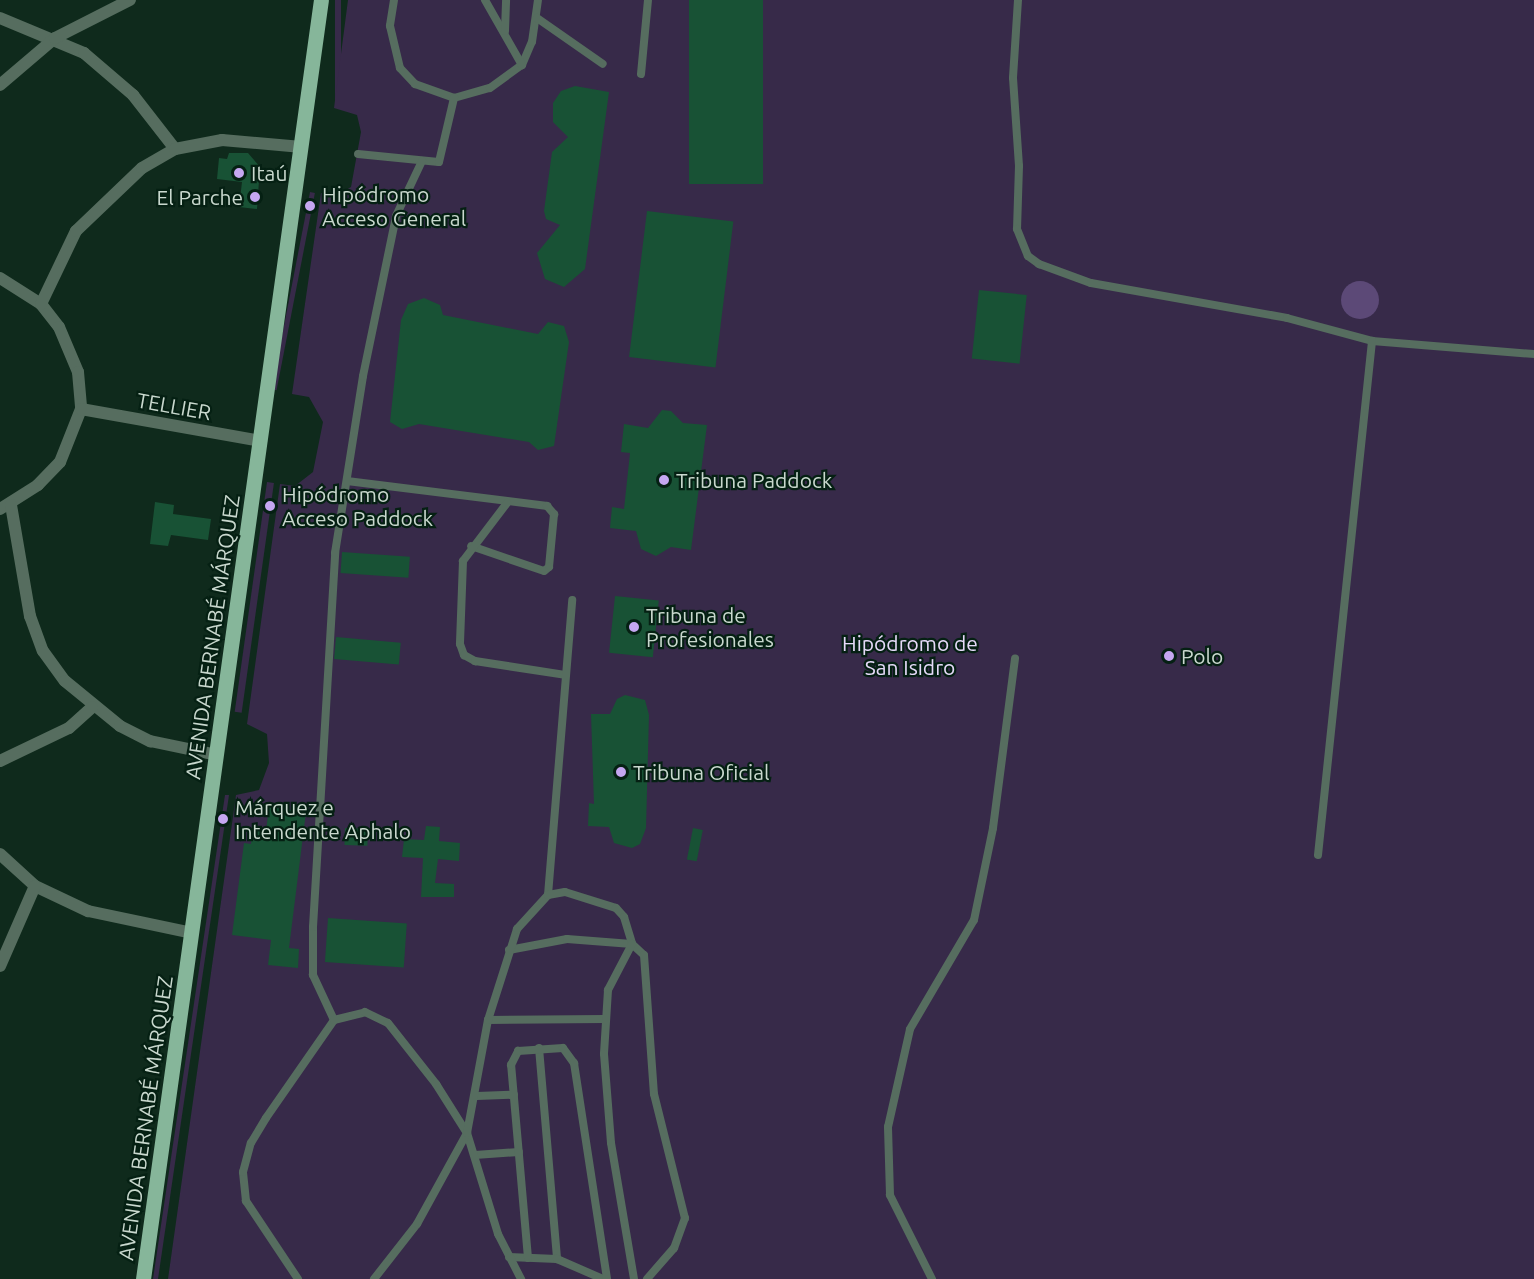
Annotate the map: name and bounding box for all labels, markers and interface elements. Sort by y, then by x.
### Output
place label: Itaú [251,160,287,186]
marker: Itaú [232,166,246,180]
place label: Hipódromo Acceso General [322,181,466,231]
place label: El Parche [156,184,243,210]
marker: El Parche [248,190,262,204]
marker: Hipódromo Acceso General [303,199,317,213]
street label: TELLIER [135,387,213,425]
place label: Tribuna Paddock [676,467,832,493]
marker: Tribuna Paddock [657,473,671,487]
place label: Hipódromo Acceso Paddock [282,481,433,531]
street label: AVENIDA BERNABÉ MÁRQUEZ [180,493,244,781]
marker: Hipódromo Acceso Paddock [263,499,277,513]
place label: Tribuna de Profesionales [646,602,774,652]
marker: Tribuna de Profesionales [627,620,641,634]
park label: Hipódromo de San Isidro [842,630,978,680]
place label: Polo [1181,643,1223,669]
marker: Polo [1162,649,1176,663]
place label: Tribuna Oficial [633,759,769,785]
marker: Tribuna Oficial [614,765,628,779]
place label: Márquez e Intendente Aphalo [235,794,411,844]
marker: Márquez e Intendente Aphalo [216,812,230,826]
street label: AVENIDA BERNABÉ MÁRQUEZ [113,974,177,1262]

